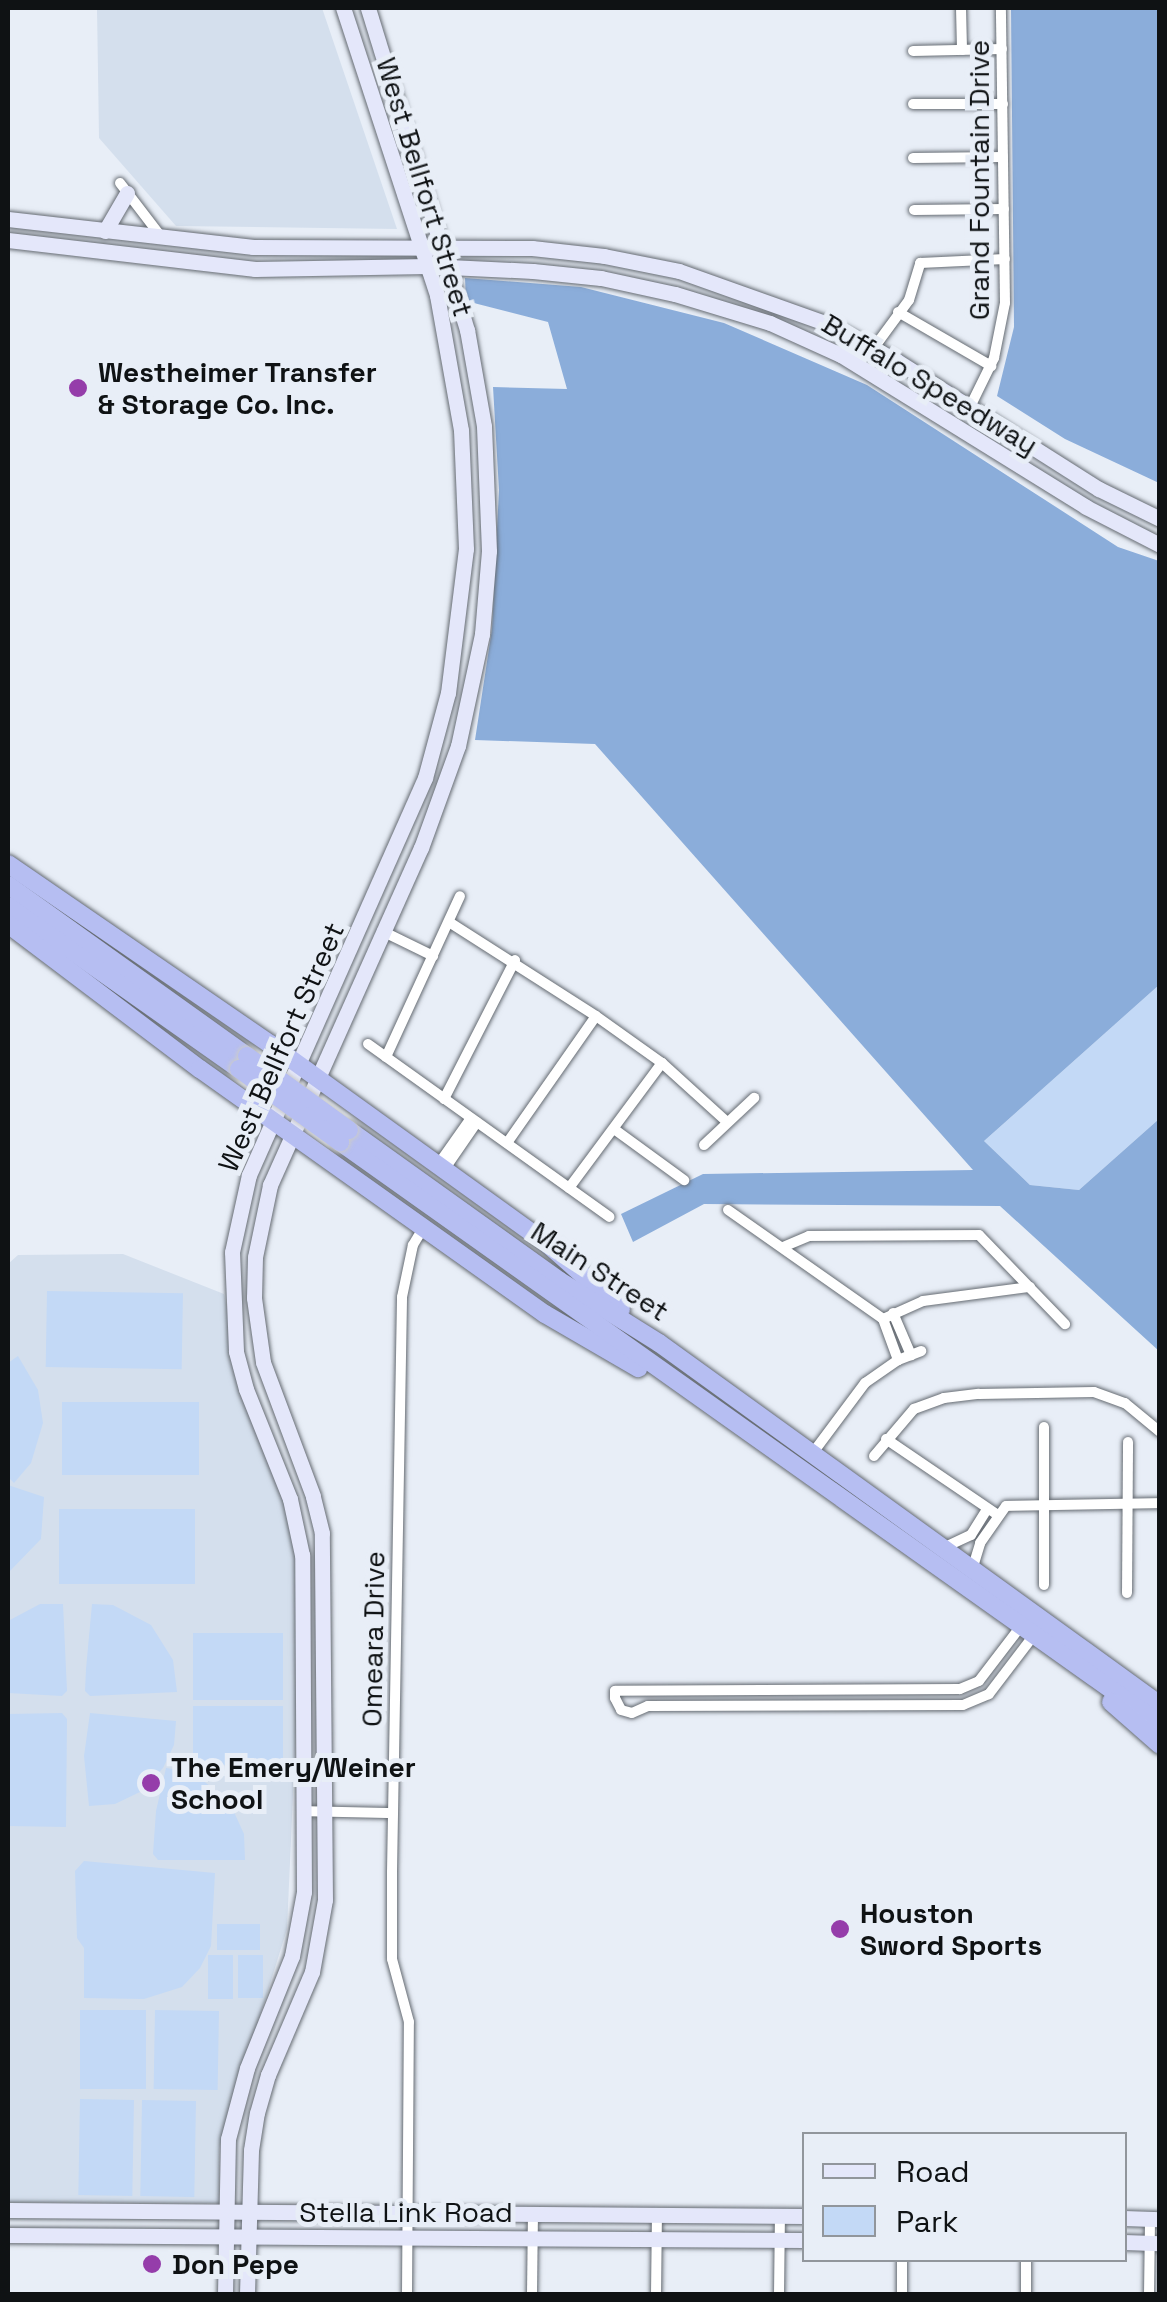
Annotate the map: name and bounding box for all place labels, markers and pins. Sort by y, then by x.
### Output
place label: Westheimer Transfer & Storage Co. Inc. [98,355,378,421]
marker: Westheimer Transfer & Storage Co. Inc. [67,377,89,399]
place label: The Emery/Weiner School [171,1750,416,1816]
marker: The Emery/Weiner School [140,1772,162,1794]
place label: Houston Sword Sports [860,1896,1042,1962]
marker: Houston Sword Sports [829,1918,851,1940]
place label: Don Pepe [172,2247,299,2281]
marker: Don Pepe [141,2253,163,2275]

